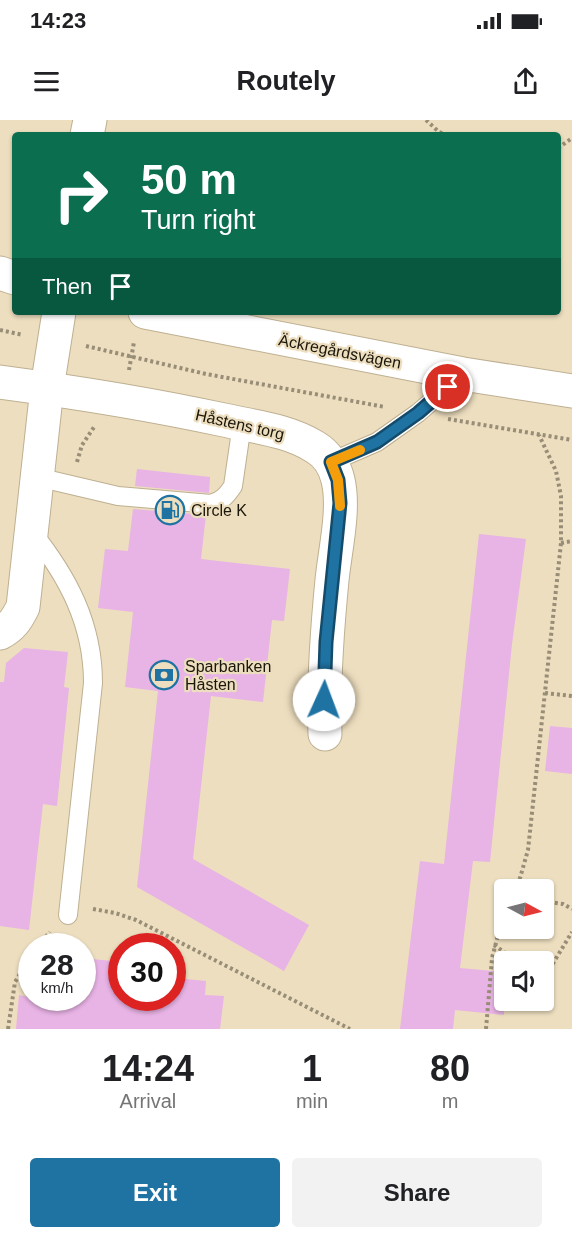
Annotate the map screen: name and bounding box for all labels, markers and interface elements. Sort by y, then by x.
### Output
text: 14:23 [30,8,86,33]
icon: menu [30,65,63,98]
icon: share [509,65,542,98]
text: Routely [236,66,336,96]
icon: right [42,156,120,234]
text: 50 m [141,156,237,203]
text: Turn right [141,205,256,235]
icon: arrive [104,270,137,303]
text: Then [42,274,92,299]
street label: Äckregårdsvägen [277,331,403,372]
pin [422,361,473,412]
icon: arrive [431,370,464,403]
street label: Håstens torg [194,406,286,443]
fuel station icon: Circle K [154,494,186,526]
place label: Circle K [191,502,247,519]
place label: Sparbanken Håsten [185,658,271,693]
bank icon: Sparbanken Håsten [148,659,180,691]
position arrow [292,668,356,732]
north arrow [494,879,554,939]
map controls [494,879,554,1011]
speed limit sign: 30 [108,933,186,1011]
text: 28 [40,948,74,981]
button: sound [494,951,554,1011]
text: km/h [41,979,73,996]
text: 14:24 [102,1048,194,1089]
text: 1 [302,1048,322,1089]
text: 80 [430,1048,470,1089]
text: Arrival [120,1090,176,1112]
text: min [296,1090,328,1112]
text: m [442,1090,458,1112]
button: Exit [30,1158,280,1227]
button: Share [292,1158,542,1227]

